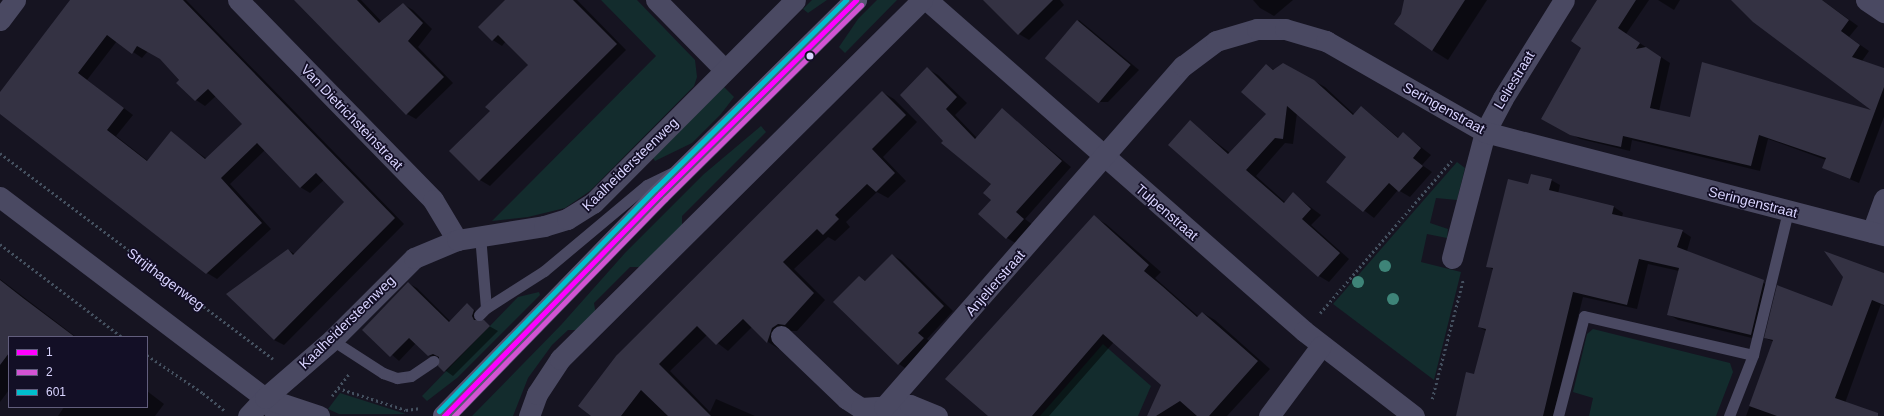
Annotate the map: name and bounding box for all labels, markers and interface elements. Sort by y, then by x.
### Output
street label: Leliestraat [1490,48,1538,112]
unlabelled marker [805,51,815,61]
street label: Van Dietrichsteinstraat [297,61,407,173]
street label: Seringenstraat [1400,79,1488,137]
street label: Kaalheidersteenweg [579,114,681,214]
street label: Tulpenstraat [1132,180,1202,244]
street label: Seringenstraat [1707,183,1799,221]
street label: Strijthagenweg [124,244,208,314]
street label: Anjelierstraat [962,247,1028,319]
street label: Kaalheidersteenweg [296,272,398,372]
legend [8,336,148,408]
text: 1 [46,345,53,359]
text: 2 [46,365,53,379]
text: 601 [46,385,66,399]

